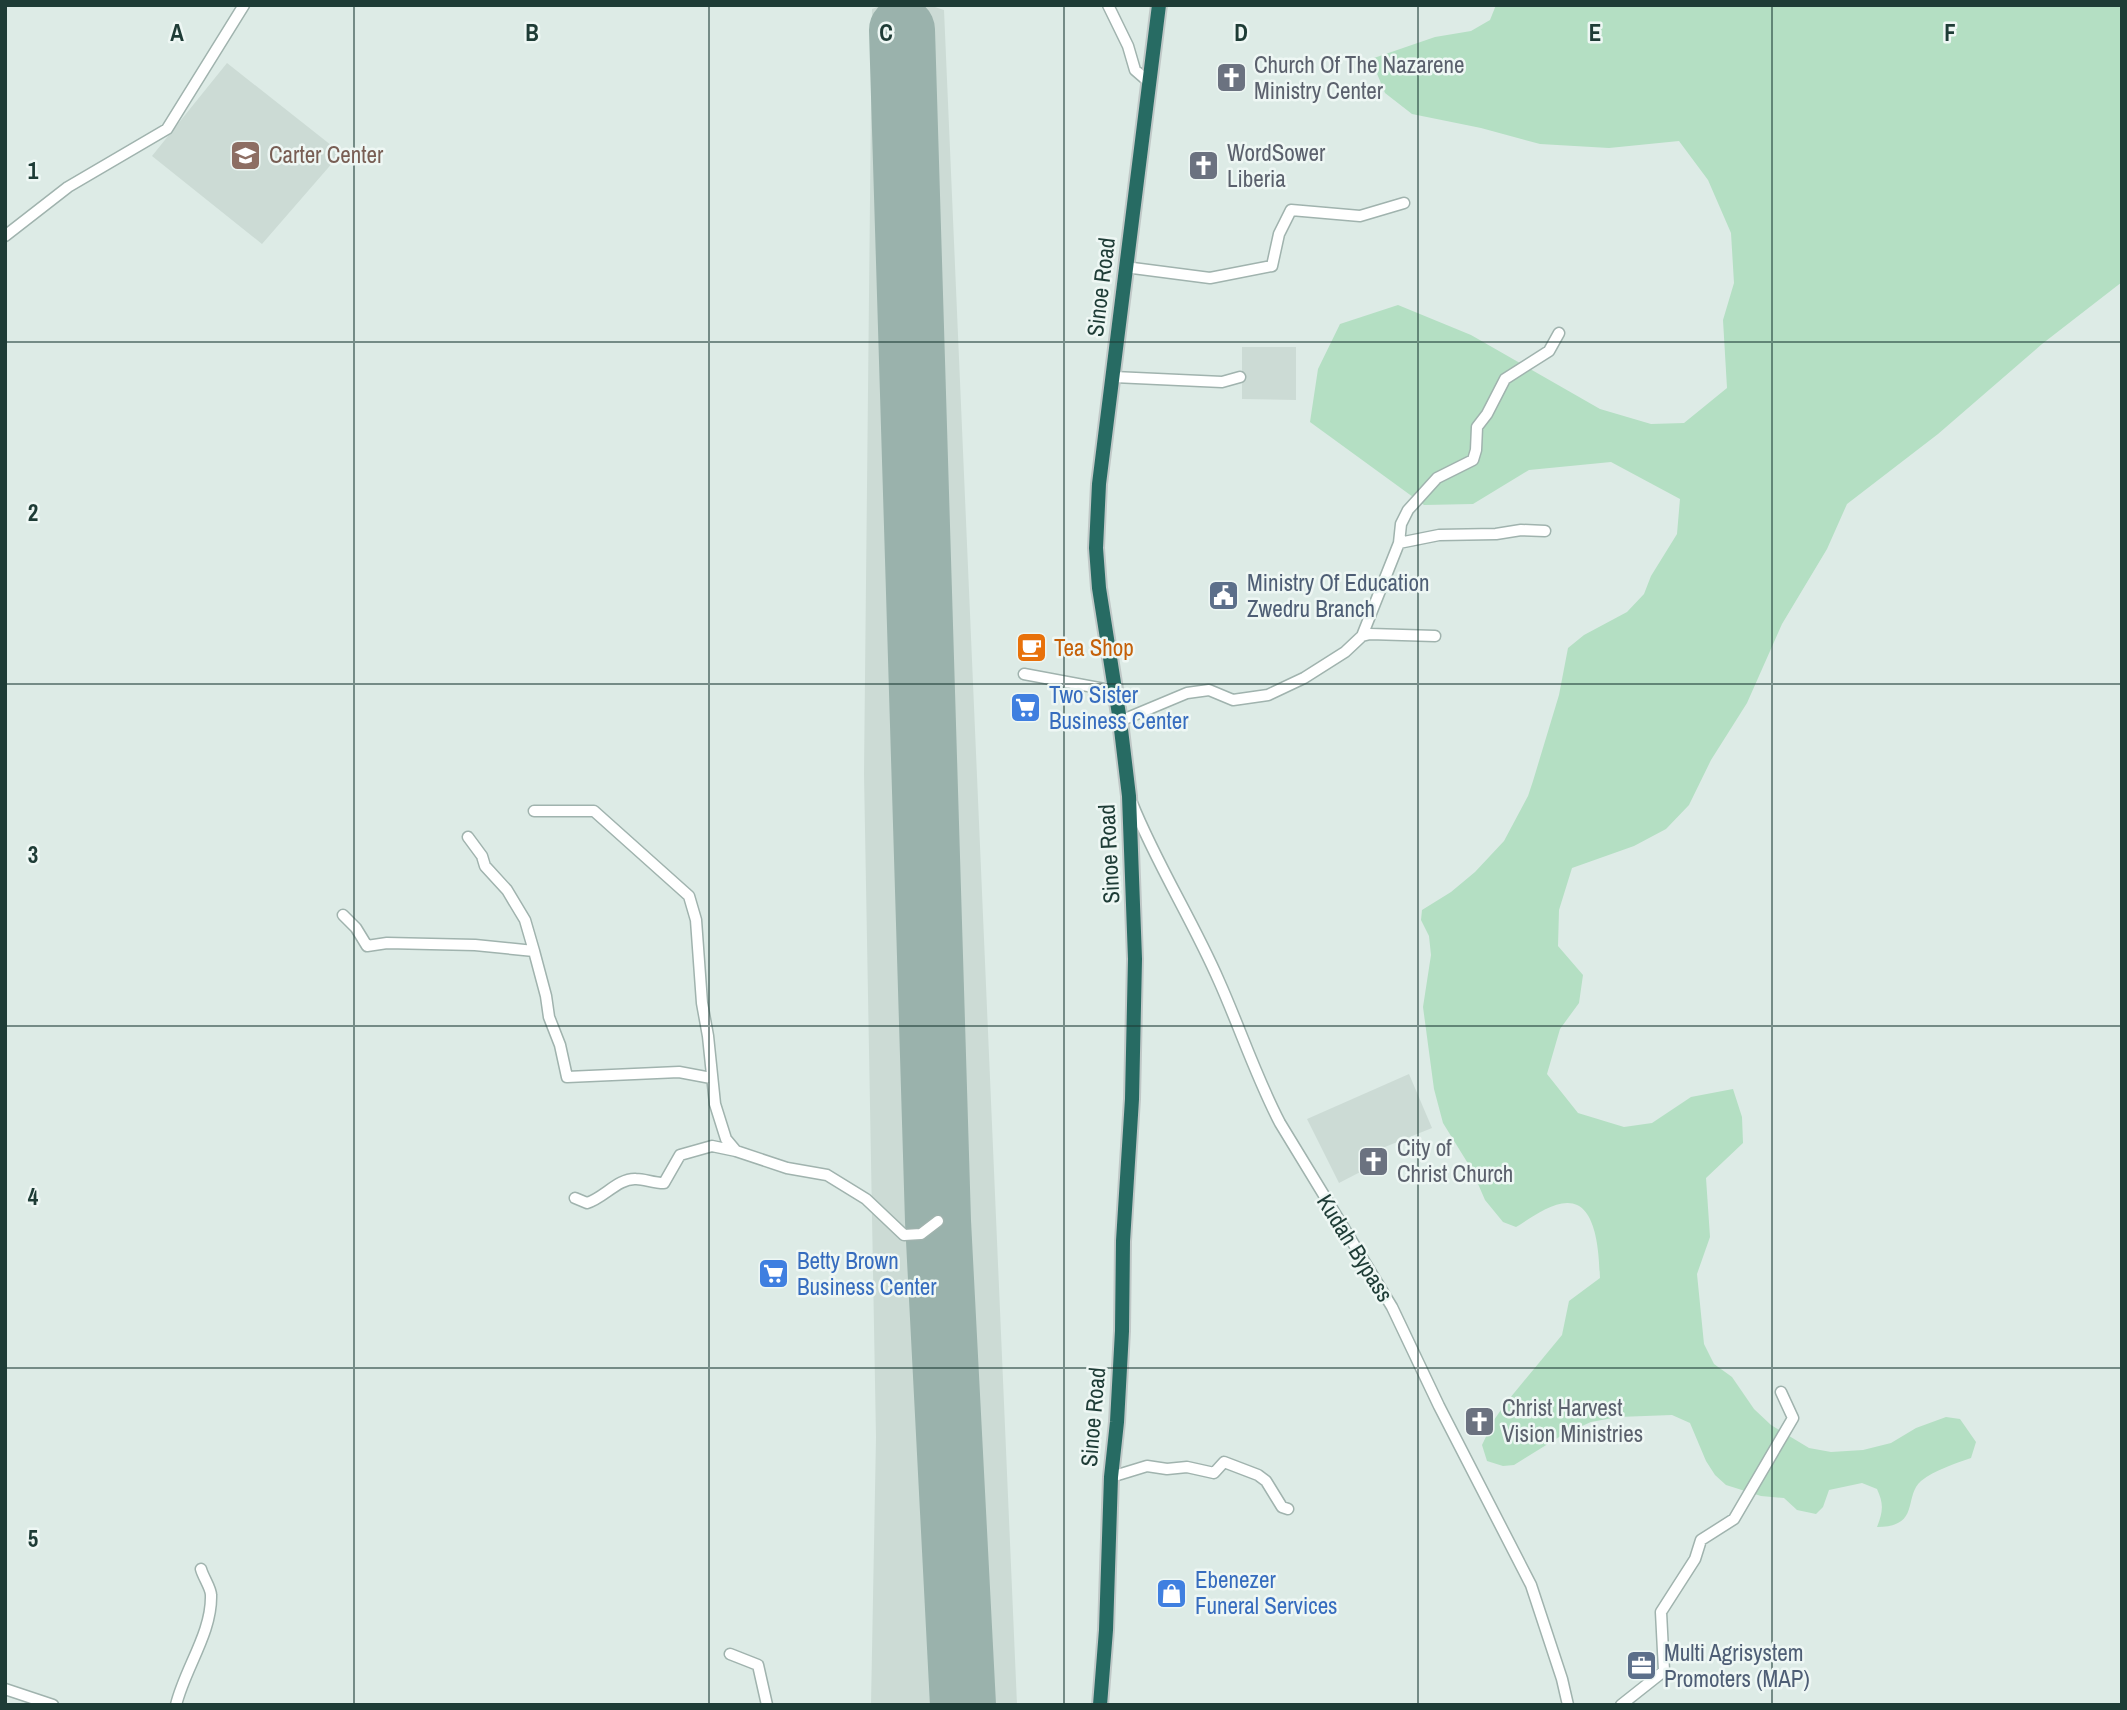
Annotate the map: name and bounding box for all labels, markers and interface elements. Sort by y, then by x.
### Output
text: A [170,17,184,48]
text: B [525,17,539,48]
text: C [879,17,893,48]
text: D [1234,17,1248,48]
text: E [1589,17,1601,48]
text: F [1944,17,1956,48]
place label: Church Of The Nazarene Ministry Center [1254,49,1464,106]
church icon: Church Of The Nazarene Ministry Center [1214,61,1248,95]
place label: WordSower Liberia [1227,137,1326,194]
school or university icon: Carter Center [229,138,263,172]
place label: Carter Center [269,139,384,170]
church icon: WordSower Liberia [1187,149,1221,183]
text: 1 [28,155,39,186]
street label: Sinoe Road [1079,236,1122,338]
text: 2 [28,497,38,528]
place label: Ministry Of Education Zwedru Branch [1247,567,1429,624]
public building icon: Ministry Of Education Zwedru Branch [1207,579,1241,613]
cafe icon: Tea Shop [1014,631,1048,665]
place label: Tea Shop [1054,632,1134,663]
place label: Two Sister Business Center [1049,679,1189,736]
supermarket icon: Two Sister Business Center [1009,691,1043,725]
street label: Sinoe Road [1090,803,1127,905]
text: 3 [28,839,38,870]
place label: City of Christ Church [1397,1132,1513,1189]
church icon: City of Christ Church [1357,1144,1391,1178]
text: 4 [28,1181,39,1212]
street label: Kudah Bypass [1310,1188,1401,1308]
place label: Betty Brown Business Center [797,1245,937,1302]
supermarket icon: Betty Brown Business Center [757,1257,791,1291]
street label: Sinoe Road [1073,1366,1112,1468]
place label: Christ Harvest Vision Ministries [1502,1392,1643,1449]
church icon: Christ Harvest Vision Ministries [1462,1404,1496,1438]
text: 5 [28,1523,38,1554]
place label: Ebenezer Funeral Services [1195,1564,1338,1621]
shop icon: Ebenezer Funeral Services [1155,1576,1189,1610]
place label: Multi Agrisystem Promoters (MAP) [1664,1637,1810,1694]
office icon: Multi Agrisystem Promoters (MAP) [1624,1649,1658,1683]

